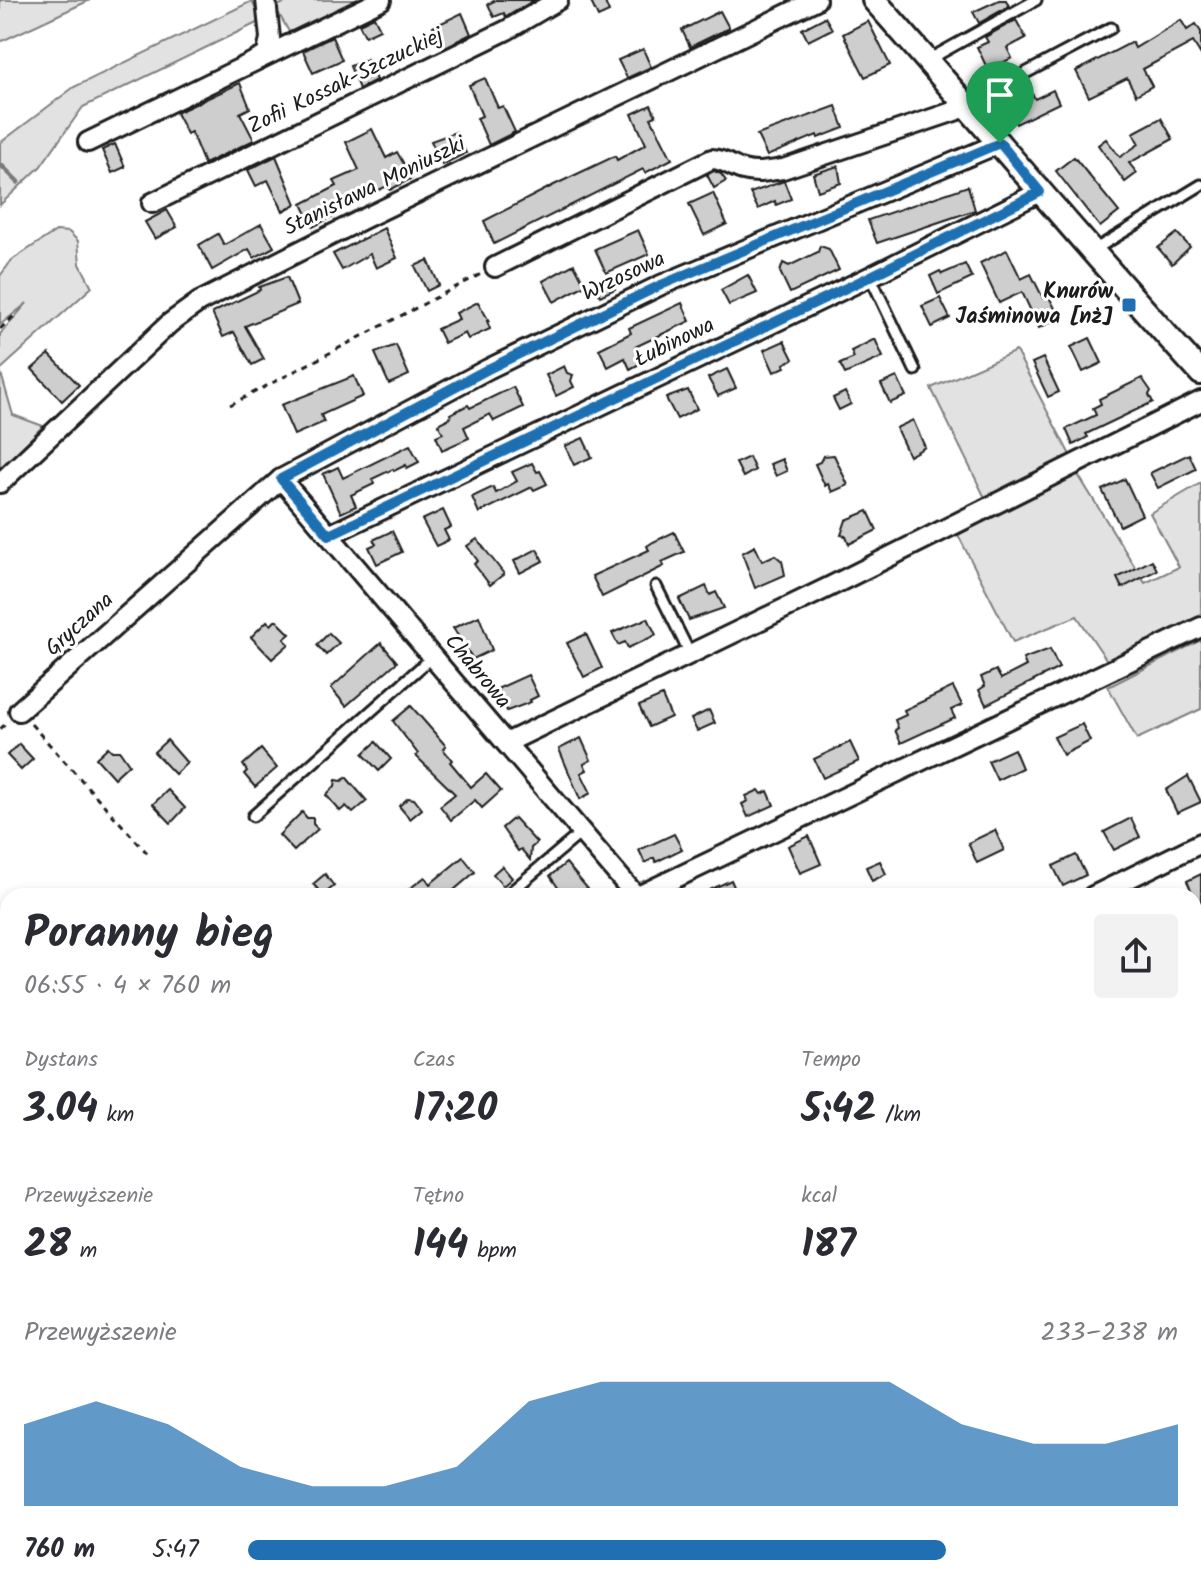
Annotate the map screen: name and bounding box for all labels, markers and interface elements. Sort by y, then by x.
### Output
street label: Zofii Kossak-Szczuckiej [242,19,451,145]
pin [966,61,1034,143]
icon: arrive [978,73,1022,117]
street label: Stanisława Moniuszki [278,127,473,246]
street label: Wrzosowa [576,242,672,312]
place label: Knurów Jaśminowa [nż] [956,275,1113,335]
marker: Knurów Jaśminowa [nż] [1120,296,1138,314]
street label: Łubinowa [629,309,721,377]
street label: Gryczana [37,584,123,666]
street label: Chabrowa [435,627,519,717]
text: Poranny bieg [24,900,274,970]
button: share [1094,914,1178,998]
text: 06:55 · 4 × 760 m [24,965,231,1007]
text: Dystans [24,1043,98,1078]
text: Czas [413,1043,455,1078]
text: Tempo [801,1043,861,1078]
text: 3.04 [24,1078,98,1142]
text: 17:20 [413,1078,497,1142]
text: 5:42 [801,1078,877,1142]
text: km [98,1098,134,1133]
text: /km [877,1098,921,1133]
text: Przewyższenie [24,1179,153,1214]
text: Tętno [413,1179,464,1214]
text: kcal [801,1179,837,1214]
text: 28 [24,1214,71,1278]
text: 144 [413,1214,468,1278]
text: 187 [801,1214,856,1278]
text: m [71,1234,97,1269]
text: bpm [468,1234,517,1269]
text: Przewyższenie [24,1312,177,1354]
text: 233–238 m [1041,1312,1178,1354]
text: 760 m [24,1529,95,1571]
text: 5:47 [152,1529,199,1571]

